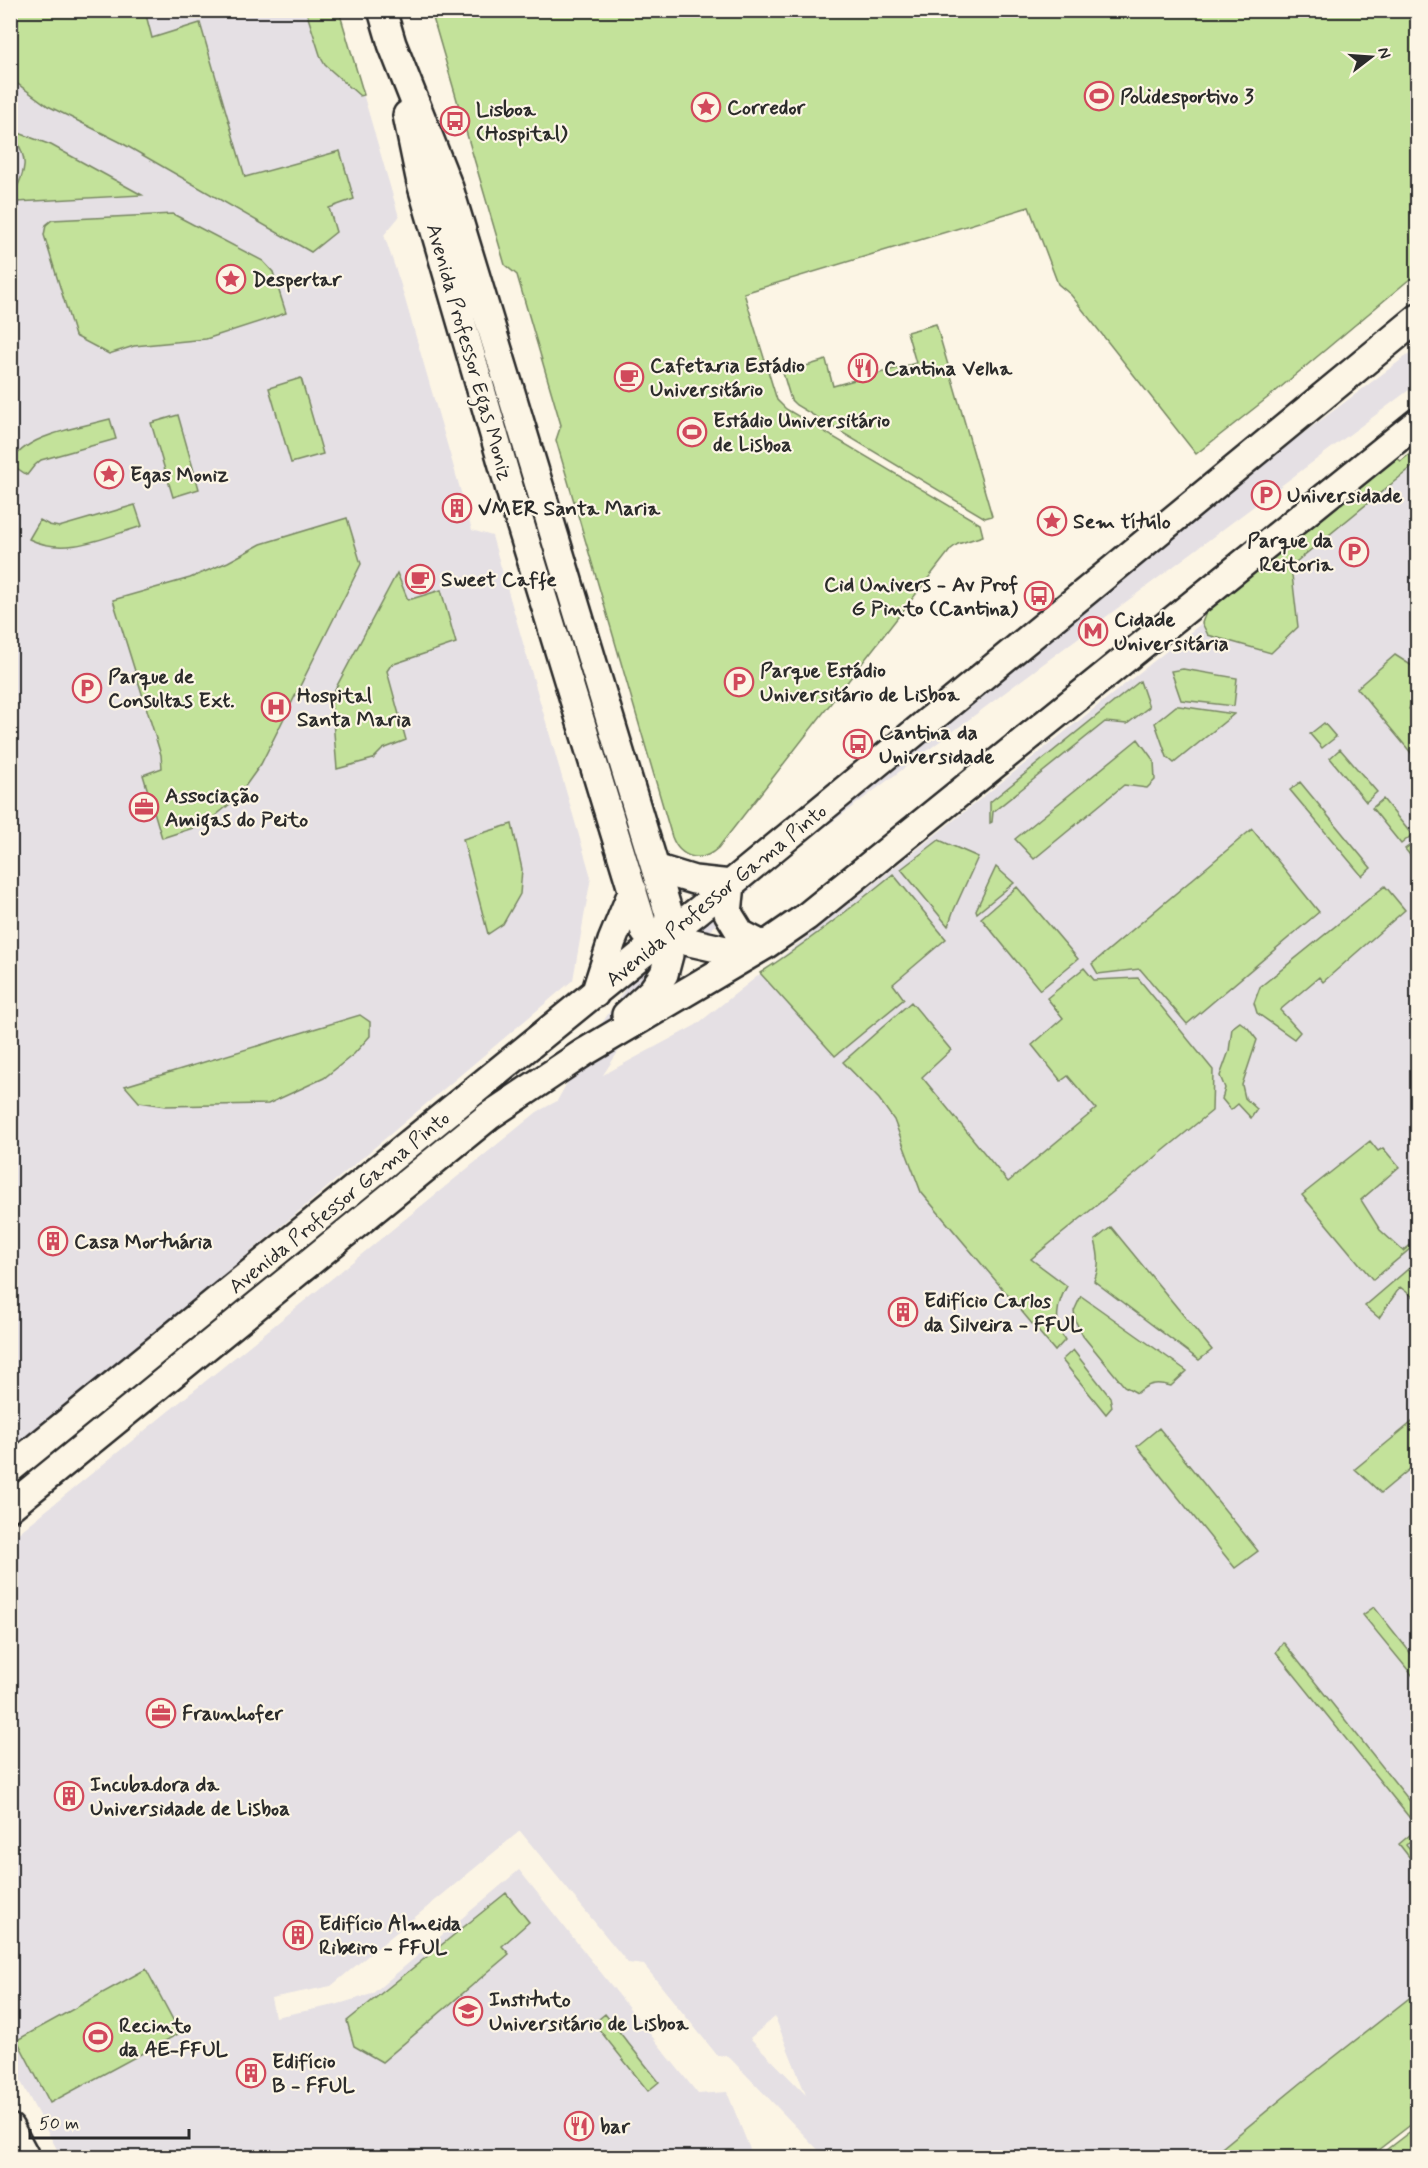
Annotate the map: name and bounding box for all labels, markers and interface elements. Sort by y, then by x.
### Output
north arrow [1341,27,1401,87]
text: N [1372,45,1396,61]
sports icon: Polidesportivo 3 [1083,80,1115,112]
place label: Polidesportivo 3 [1120,83,1254,111]
place icon: Corredor [690,91,722,123]
place label: Corredor [727,94,807,122]
place label: Lisboa (Hospital) [476,96,568,148]
bus stop icon: Lisboa (Hospital) [439,105,471,137]
street label: Avenida Professor Egas Moniz [417,221,519,485]
place icon: Despertar [215,263,247,295]
place label: Despertar [252,266,343,294]
place label: Cafetaria Estádio Universitário [650,352,805,404]
restaurant icon: Cantina Velha [847,352,879,384]
place label: Cantina Velha [884,355,1013,383]
cafe icon: Cafetaria Estádio Universitário [613,361,645,393]
place label: Estádio Universitário de Lisboa [713,407,890,459]
sports icon: Estádio Universitário de Lisboa [676,416,708,448]
place icon: Egas Moniz [93,458,125,490]
place label: Egas Moniz [130,461,229,489]
parking icon: Universidade [1250,479,1282,511]
place label: Universidade [1287,482,1402,510]
building icon: VMER Santa Maria [441,492,473,524]
place label: VMER Santa Maria [478,495,662,523]
place icon: Sem título [1036,505,1068,537]
place label: Sem título [1073,508,1171,536]
place label: Parque da Reitoria [1247,527,1334,579]
parking icon: Parque da Reitoria [1338,536,1370,568]
cafe icon: Sweet Caffe [404,563,436,595]
place label: Sweet Caffe [441,566,557,594]
place label: Cid Univers - Av Prof G Pinto (Cantina) [824,571,1019,623]
bus stop icon: Cid Univers - Av Prof G Pinto (Cantina) [1023,580,1055,612]
place label: Cidade Universitária [1114,606,1229,658]
metro station icon: Cidade Universitária [1077,615,1109,647]
place label: Parque Estádio Universitário de Lisboa [760,657,961,709]
place label: Parque de Consultas Ext. [108,663,235,715]
parking icon: Parque Estádio Universitário de Lisboa [723,666,755,698]
parking icon: Parque de Consultas Ext. [71,672,103,704]
place label: Hospital Santa Maria [297,682,411,734]
hospital icon: Hospital Santa Maria [260,691,292,723]
place label: Cantina da Universidade [879,719,994,771]
bus stop icon: Cantina da Universidade [842,728,874,760]
place label: Associação Amigas do Peito [165,782,308,836]
office icon: Associação Amigas do Peito [128,791,160,823]
street label: Avenida Professor Gama Pinto [600,798,833,994]
street label: Avenida Professor Gama Pinto [223,1105,456,1301]
building icon: Casa Mortuária [37,1225,69,1257]
place label: Casa Mortuária [74,1228,213,1256]
place label: Edifício Carlos da Silveira - FFUL [924,1287,1083,1339]
building icon: Edifício Carlos da Silveira - FFUL [887,1296,919,1328]
office icon: Fraunhofer [145,1697,177,1729]
place label: Fraunhofer [182,1700,284,1728]
place label: Incubadora da Universidade de Lisboa [90,1771,290,1823]
building icon: Incubadora da Universidade de Lisboa [53,1780,85,1812]
place label: Edifício Almeida Ribeiro - FFUL [319,1910,462,1962]
building icon: Edifício Almeida Ribeiro - FFUL [282,1919,314,1951]
place label: Instituto Universitário de Lisboa [489,1986,690,2038]
school or university icon: Instituto Universitário de Lisboa [452,1995,484,2027]
place label: Recinto da AE-FFUL [119,2012,229,2064]
sports icon: Recinto da AE-FFUL [82,2021,114,2053]
place label: Edifício B - FFUL [272,2048,356,2100]
building icon: Edifício B - FFUL [235,2057,267,2089]
scale bar [30,2102,189,2140]
restaurant icon: bar [563,2110,595,2142]
text: 50 m [39,2112,79,2136]
place label: bar [600,2113,631,2141]

